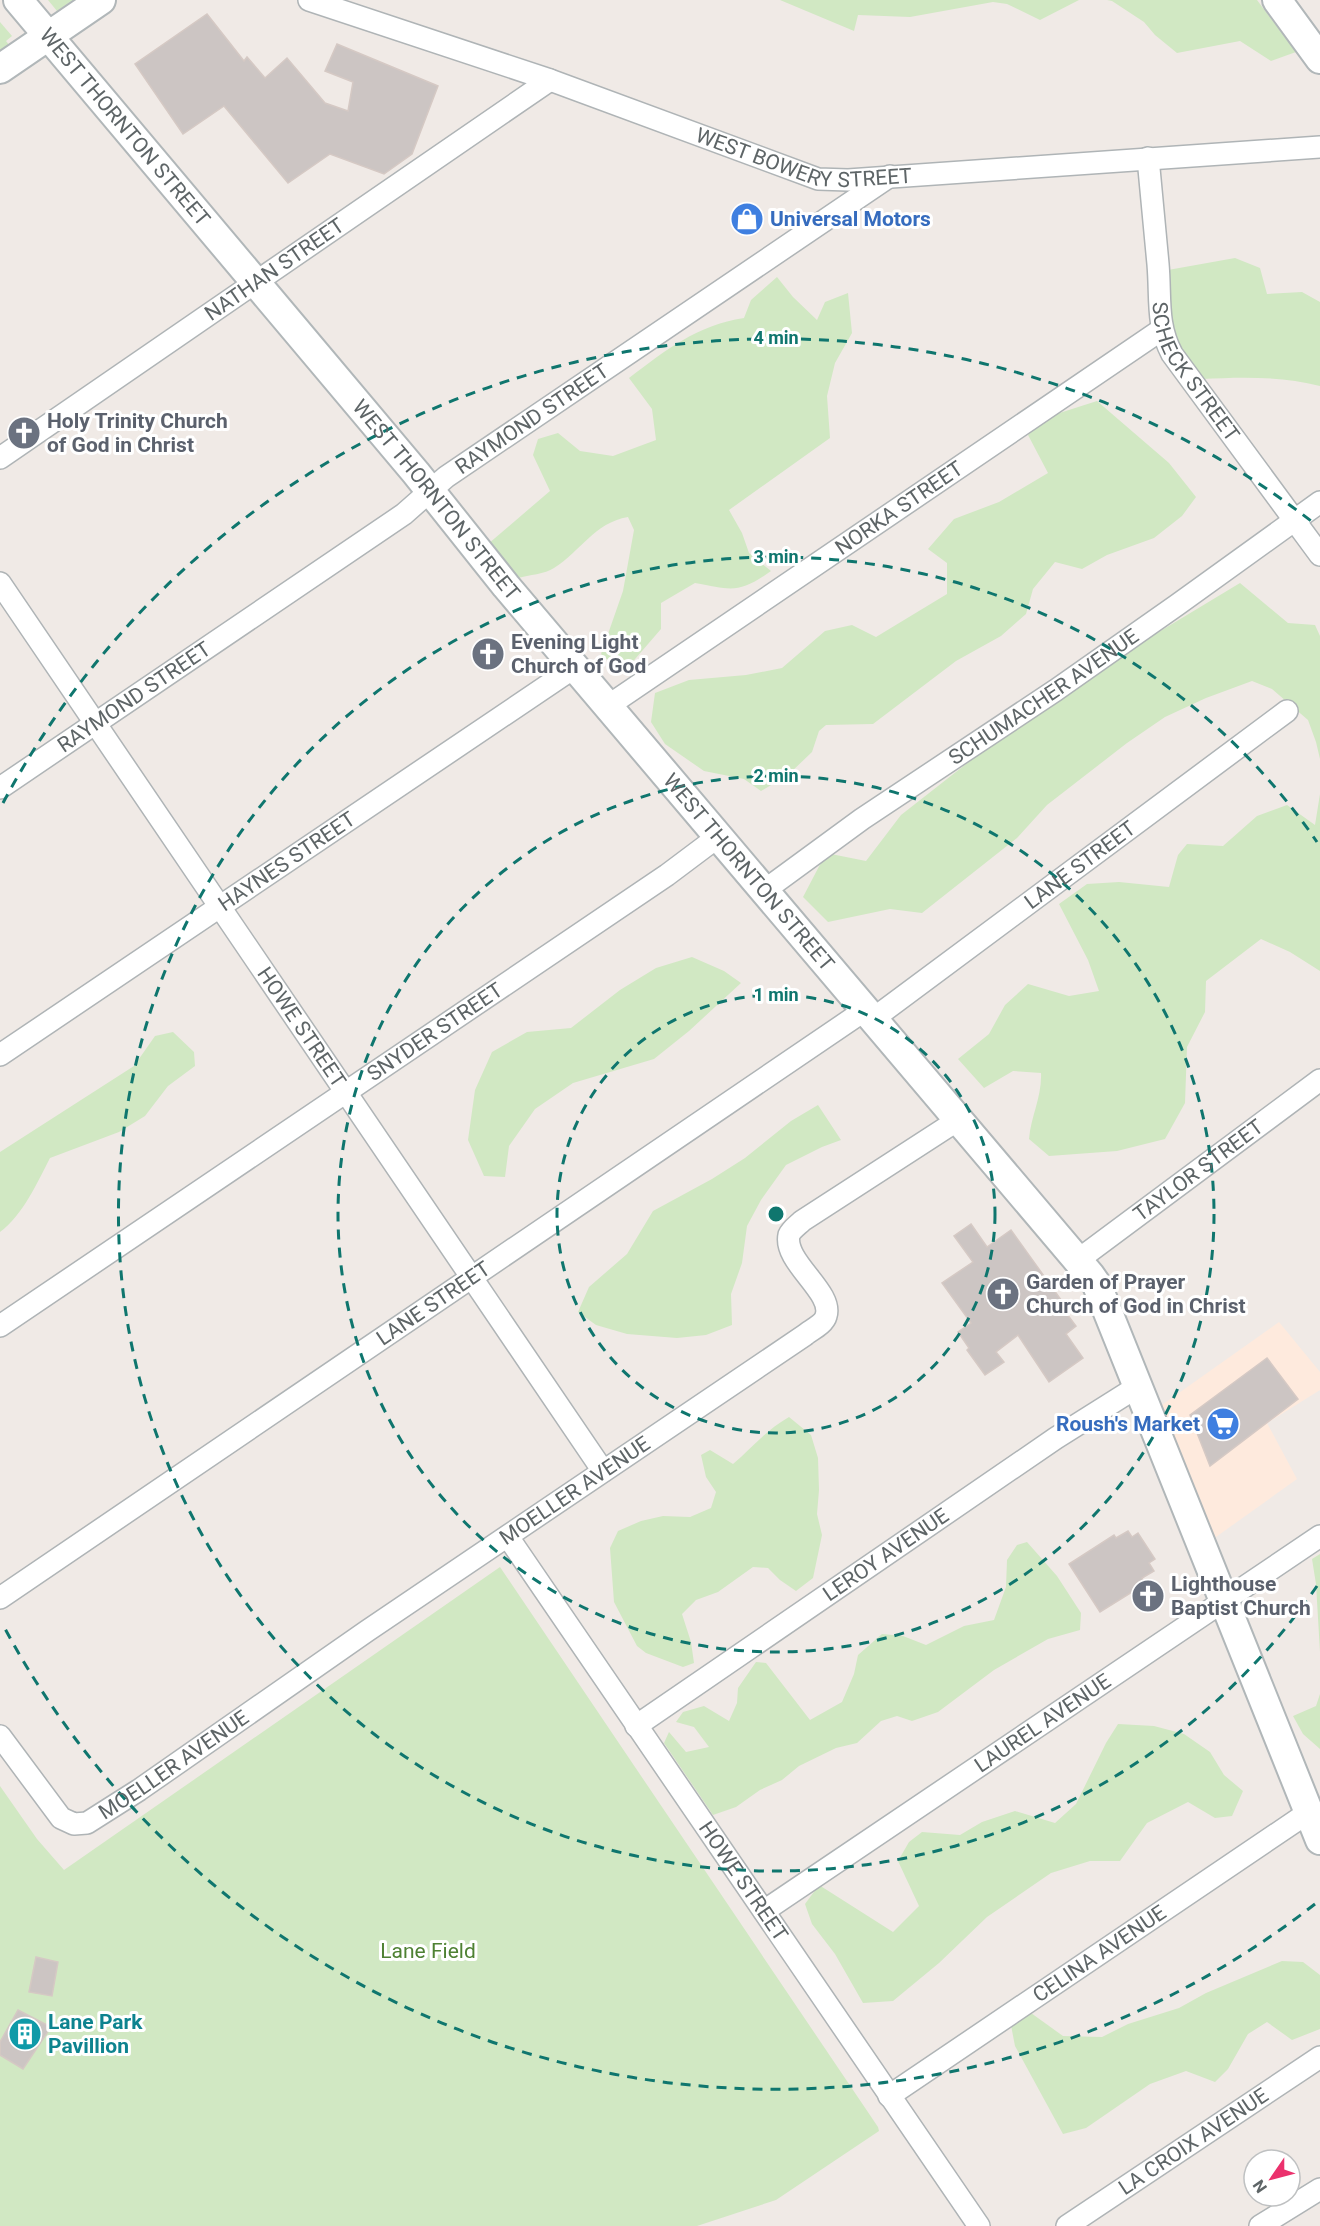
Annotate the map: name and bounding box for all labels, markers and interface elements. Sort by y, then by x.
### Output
street label: WEST THORNTON STREET [35,23,215,231]
street label: WEST BOWERY STREET [693,123,913,192]
shop icon: Universal Motors [729,201,765,237]
place label: Universal Motors [770,207,931,231]
street label: NATHAN STREET [200,213,349,326]
street label: SCHECK STREET [1148,301,1244,446]
text: 4 min [753,327,799,348]
street label: RAYMOND STREET [451,358,613,479]
street label: WEST THORNTON STREET [348,395,525,605]
place label: Holy Trinity Church of God in Christ [47,409,228,457]
church icon: Holy Trinity Church of God in Christ [6,415,42,451]
street label: NORKA STREET [831,456,968,560]
text: 3 min [753,546,799,567]
street label: SCHUMACHER AVENUE [944,624,1143,770]
place label: Evening Light Church of God [511,630,646,678]
street label: RAYMOND STREET [53,636,216,757]
church icon: Evening Light Church of God [470,636,506,672]
text: 2 min [753,765,799,786]
street label: WEST THORNTON STREET [658,769,839,976]
street label: HAYNES STREET [214,807,360,916]
street label: LANE STREET [1020,816,1140,914]
street label: HOWE STREET [252,963,351,1092]
street label: SNYDER STREET [363,977,508,1086]
text: 1 min [753,984,799,1005]
street label: TAYLOR STREET [1129,1114,1268,1226]
centre of rings [766,1204,786,1224]
street label: LANE STREET [372,1256,495,1350]
place label: Garden of Prayer Church of God in Christ [1026,1270,1246,1318]
church icon: Garden of Prayer Church of God in Christ [985,1276,1021,1312]
supermarket icon: Roush's Market [1205,1406,1241,1442]
place label: Roush's Market [1056,1412,1200,1436]
street label: MOELLER AVENUE [495,1431,655,1550]
street label: LEROY AVENUE [819,1503,953,1606]
place label: Lighthouse Baptist Church [1171,1572,1311,1620]
church icon: Lighthouse Baptist Church [1130,1578,1166,1614]
street label: LAUREL AVENUE [970,1669,1115,1777]
street label: MOELLER AVENUE [94,1705,253,1824]
street label: HOWE STREET [694,1817,793,1946]
street label: CELINA AVENUE [1028,1900,1171,2007]
park label: Lane Field [380,1939,476,1963]
place label: Lane Park Pavillion [48,2010,143,2058]
building icon: Lane Park Pavillion [7,2016,43,2052]
street label: LA CROIX AVENUE [1115,2082,1273,2200]
north arrow [1242,2148,1302,2208]

